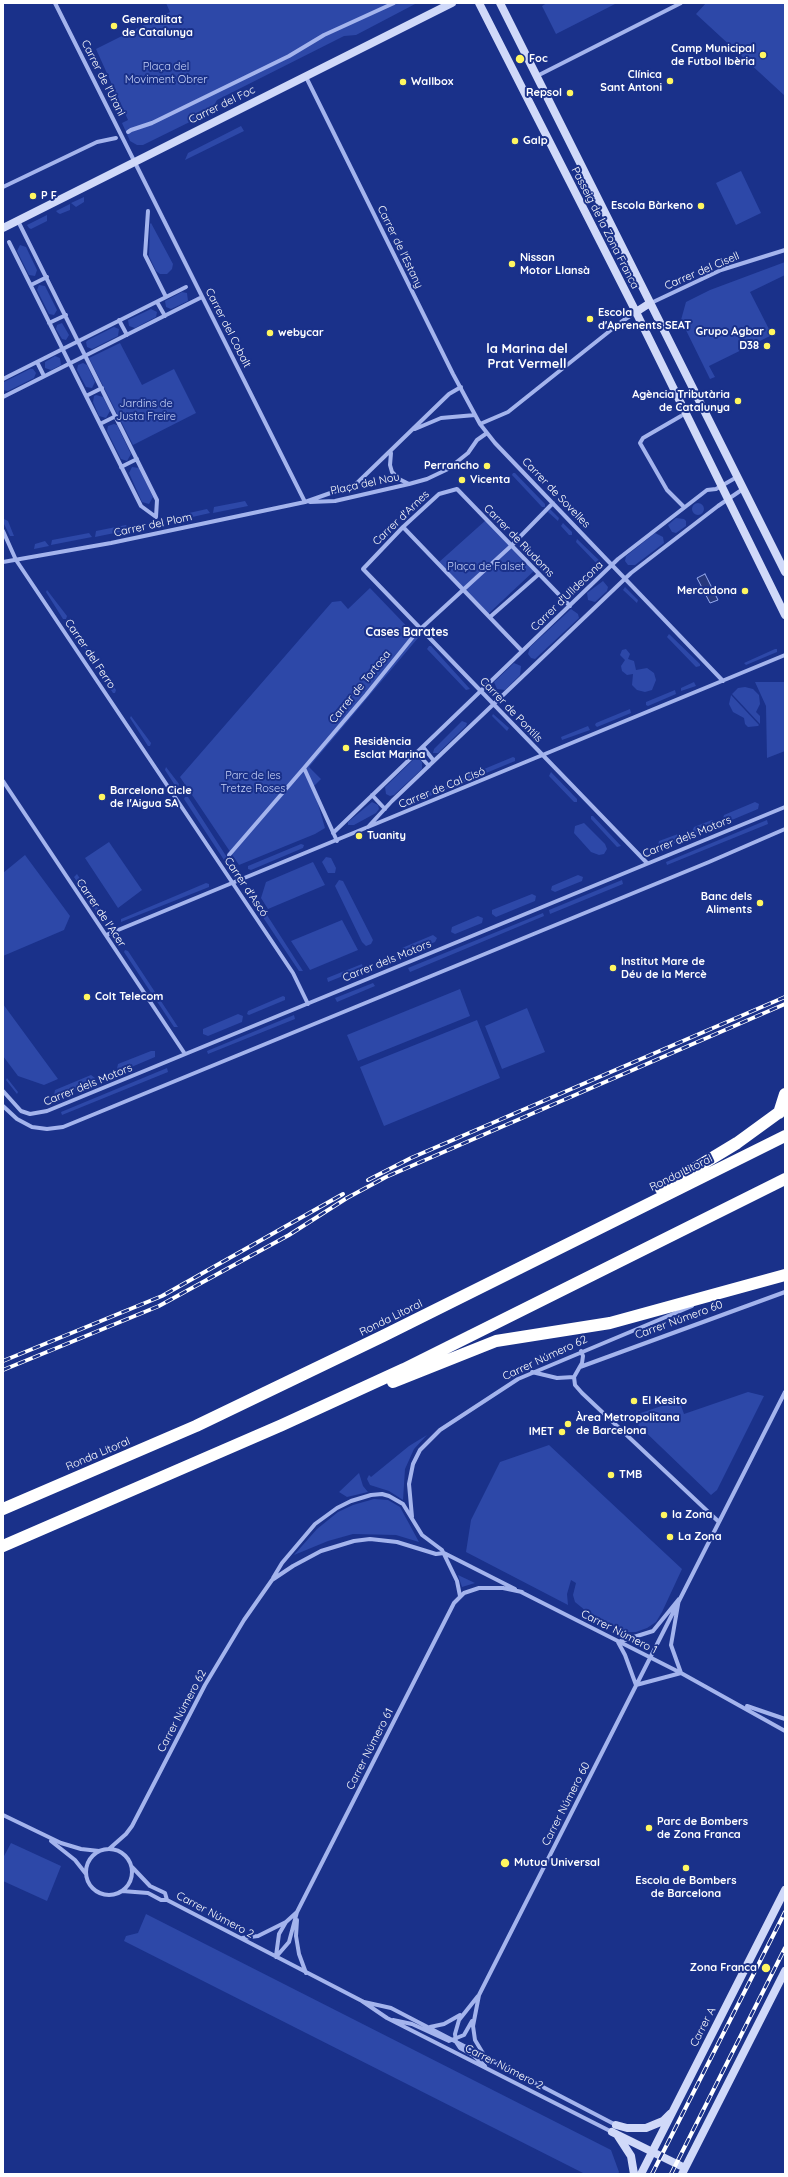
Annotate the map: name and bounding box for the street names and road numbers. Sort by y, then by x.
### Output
street label: Carrer de l'Urani [78,38,128,118]
street label: Carrer del Foc [187,83,257,127]
street label: Passeig de la Zona Franca [568,165,642,291]
street label: Carrer de l'Estany [374,203,426,291]
street label: Carrer del Cisell [663,249,741,293]
street label: Carrer del Cobalt [202,286,254,370]
street label: Carrer de Sovelles [519,455,593,531]
street label: Plaça del Nou [329,470,401,498]
street label: Carrer d'Arnes [370,488,432,548]
street label: Carrer de Riudoms [481,502,557,580]
street label: Carrer del Plom [113,510,193,540]
street label: Carrer d'Ulldecona [528,558,606,634]
street label: Carrer del Ferro [62,617,118,691]
street label: Carrer de Tortosa [327,648,393,726]
street label: Carrer de Pontils [477,675,545,745]
street label: Carrer de Cal Cisó [397,765,487,811]
street label: Carrer dels Motors [641,813,733,861]
street label: Carrer d'Ascó [221,855,271,919]
street label: Carrer de l'Acer [73,876,129,950]
street label: Carrer dels Motors [341,937,433,985]
street label: Carrer dels Motors [42,1061,134,1109]
street label: Ronda Litoral [647,1152,715,1194]
street label: Ronda Litoral [357,1297,425,1339]
street label: Carrer Número 60 [633,1298,725,1342]
street label: Carrer Número 62 [501,1333,589,1383]
street label: Ronda Litoral [64,1435,132,1473]
street label: Carrer Número 1 [579,1607,659,1657]
street label: Carrer Número 62 [155,1667,209,1755]
street label: Carrer Número 61 [344,1706,396,1792]
street label: Carrer Número 60 [539,1760,593,1848]
street label: Carrer Número 2 [174,1889,256,1941]
street label: Carrer A [687,2005,719,2049]
street label: Carrer Número 2 [463,2042,545,2092]

